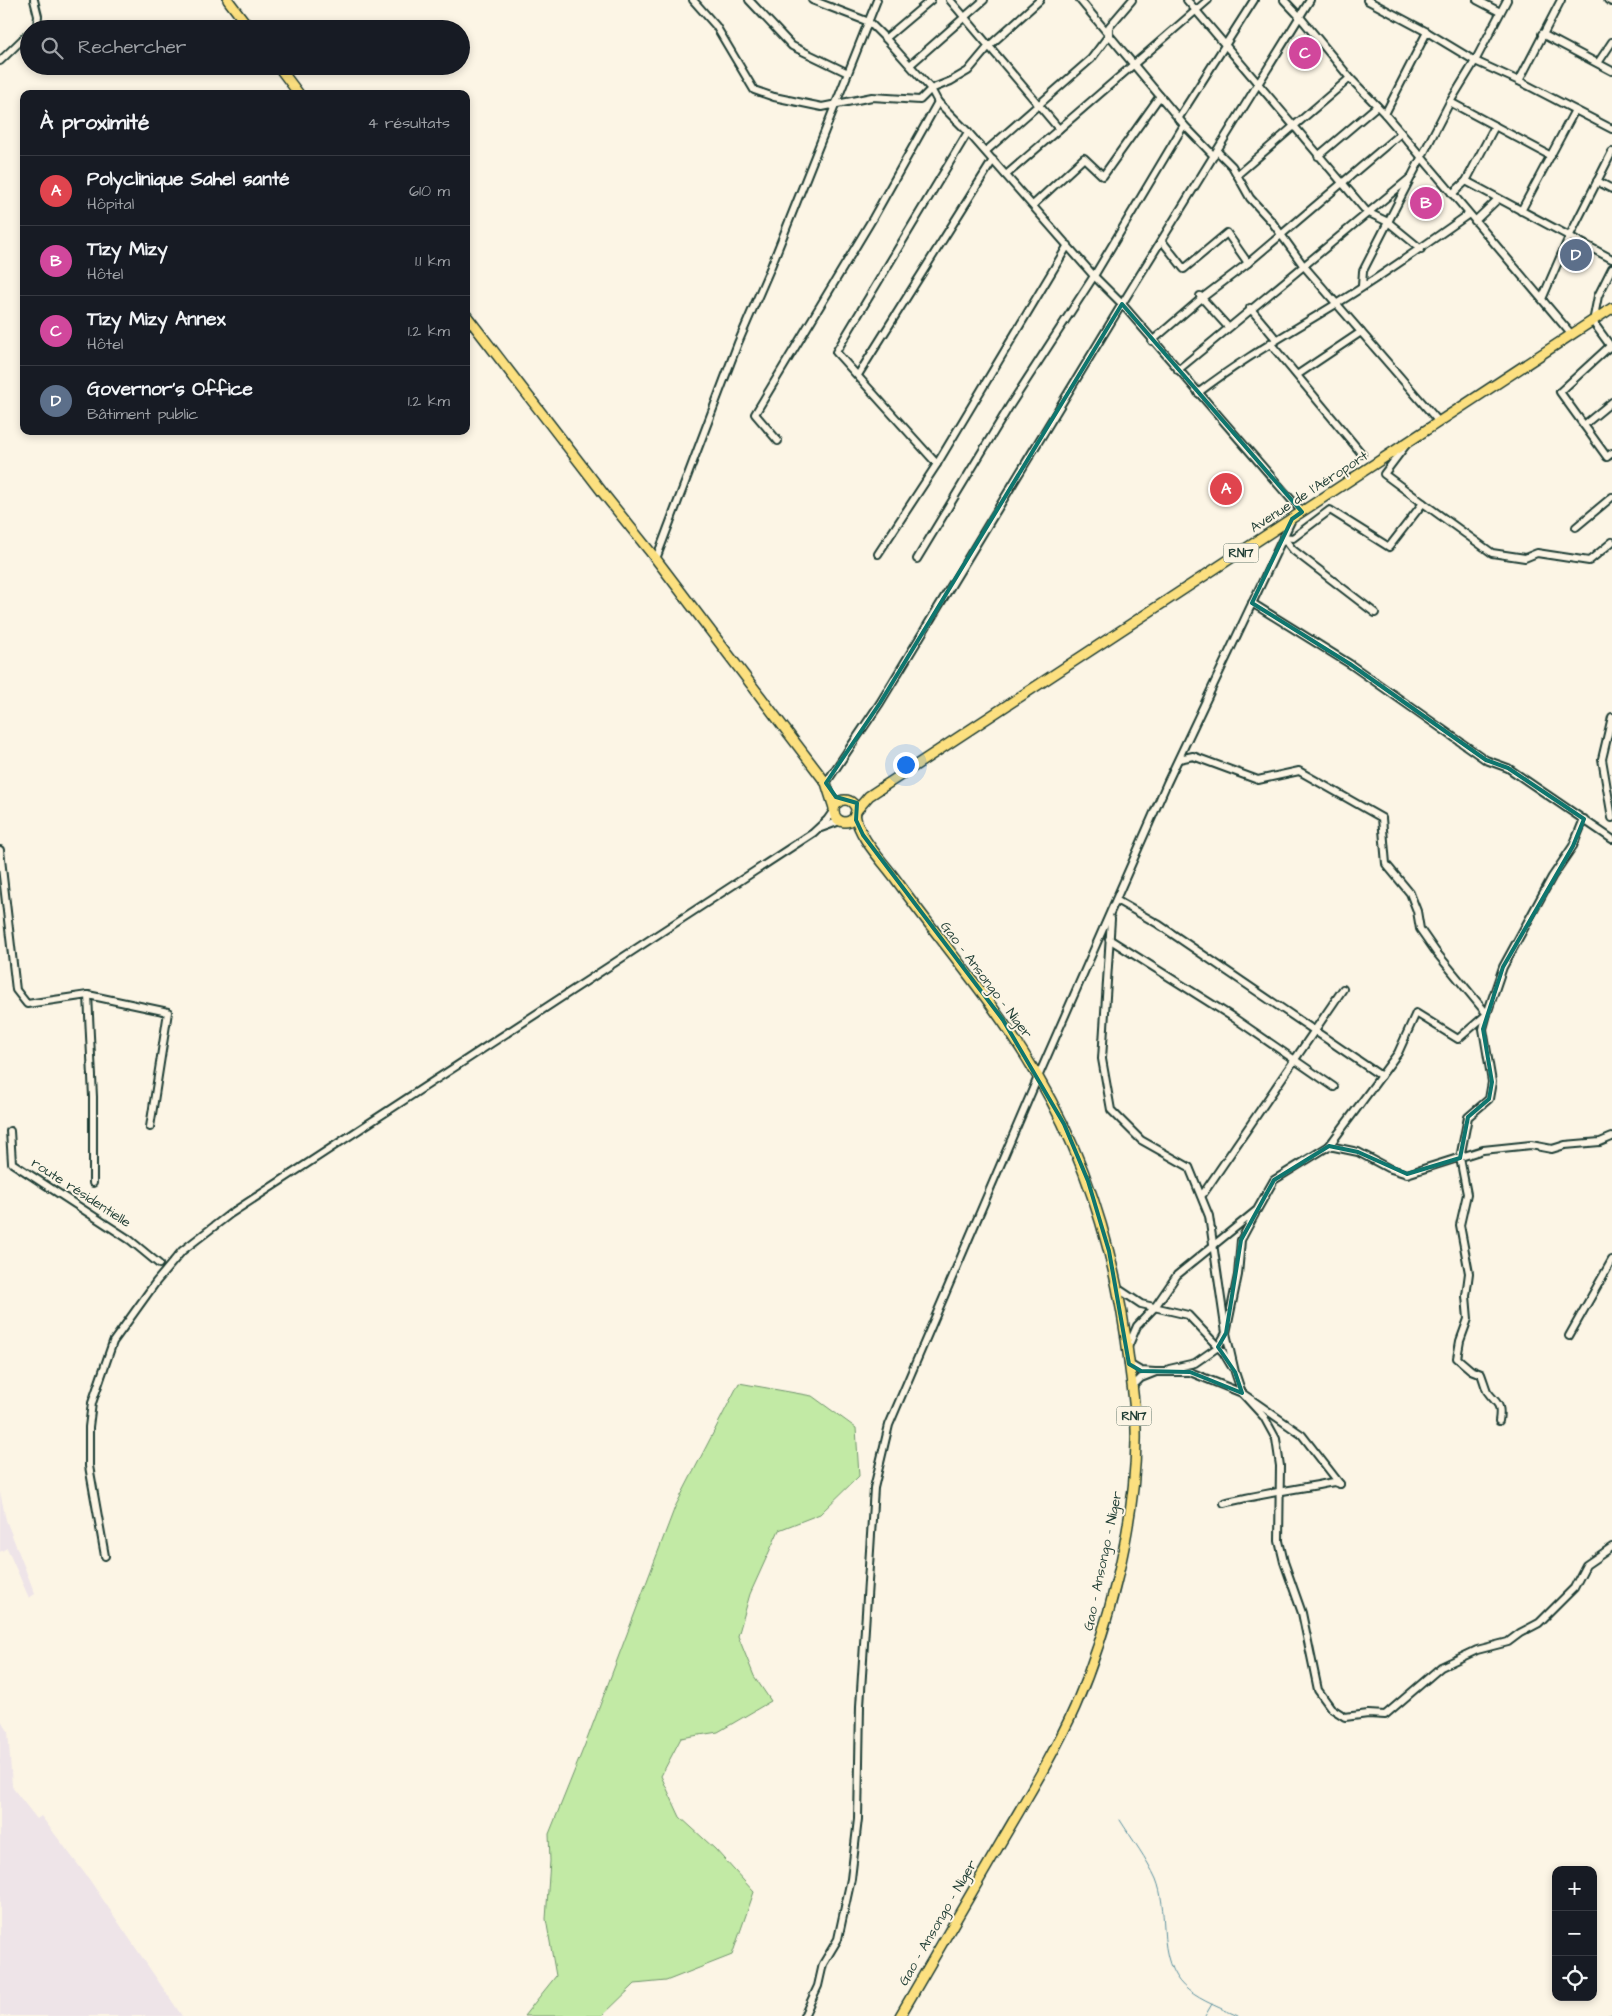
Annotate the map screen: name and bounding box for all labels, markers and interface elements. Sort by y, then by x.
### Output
search box [20,20,470,75]
icon: search [38,34,66,62]
text: Rechercher [78,34,186,61]
pin: C [1289,34,1321,72]
text: À proximité [40,108,149,137]
text: 4 résultats [367,112,450,134]
text: Polyclinique Sahel santé [87,166,290,193]
text: A [51,180,61,202]
text: 610 m [409,180,450,202]
pin: B [1410,184,1442,222]
text: Hôpital [87,193,134,215]
text: Tizy Mizy [87,236,168,263]
pin: D [1560,236,1592,274]
text: B [50,250,62,272]
text: 1.1 km [415,250,450,272]
text: Hôtel [87,263,123,285]
text: Tizy Mizy Annex [87,306,226,333]
text: C [50,320,62,342]
text: 1.2 km [408,320,450,342]
text: Hôtel [87,333,123,355]
text: Governor's Office [87,376,253,403]
text: D [51,390,61,412]
text: 1.2 km [408,390,450,412]
text: Bâtiment public [87,403,198,425]
street label: Avenue de l'Aéroport [1246,446,1372,538]
pin: A [1210,470,1242,508]
road number: RN17 [1224,544,1258,562]
your location [893,752,919,778]
street label: Gao - Ansongo - Niger [935,917,1037,1043]
street label: route résidentielle [27,1153,135,1233]
road number: RN17 [1116,1406,1152,1425]
street label: Gao - Ansongo - Niger [1078,1489,1128,1633]
street label: Gao - Ansongo - Niger [894,1856,982,1990]
map controls [1552,1866,1597,2001]
button: + [1552,1866,1597,1911]
button: − [1552,1911,1597,1956]
button: locate [1552,1956,1597,2001]

